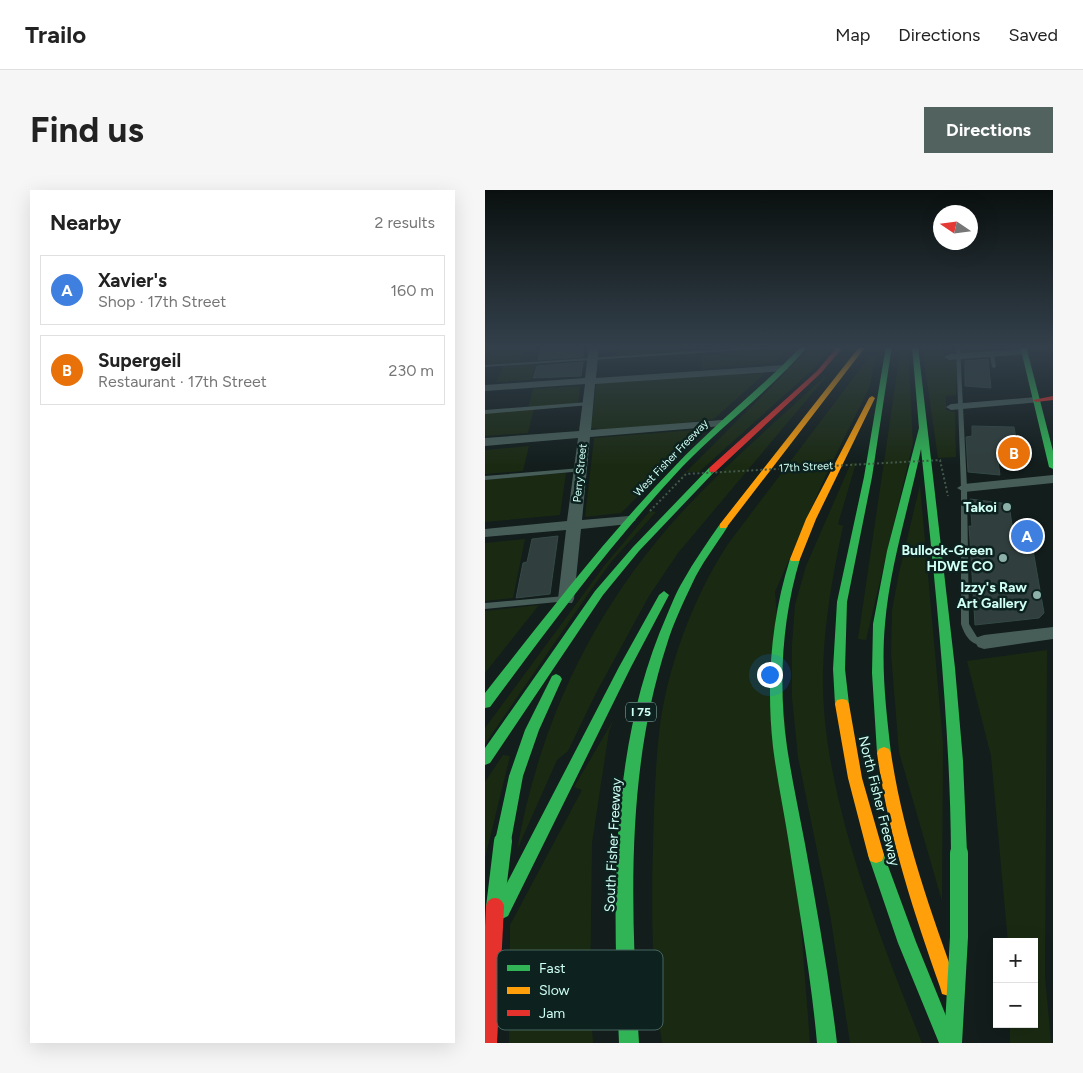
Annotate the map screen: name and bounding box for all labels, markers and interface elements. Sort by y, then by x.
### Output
text: Trailo [25,20,86,49]
text: Map [835,24,870,46]
text: Directions [898,24,980,46]
text: Saved [1008,24,1058,46]
button: Directions [924,107,1053,153]
text: Find us [30,109,144,151]
north arrow [933,205,978,250]
text: Nearby [50,210,121,235]
text: 2 results [375,213,435,232]
text: Xavier's [98,269,167,292]
text: A [61,281,73,300]
text: 160 m [391,281,434,300]
text: Shop · 17th Street [98,292,226,311]
text: Supergeil [98,349,181,372]
text: B [62,361,72,380]
text: 230 m [389,361,434,380]
text: Restaurant · 17th Street [98,372,267,391]
street label: West Fisher Freeway [631,417,711,499]
pin: B [998,434,1030,472]
street label: Perry Street [570,443,590,503]
street label: 17th Street [779,459,833,475]
place label: Takoi [963,499,997,516]
marker: Takoi [1001,501,1013,513]
pin: A [1011,517,1043,555]
place label: Bullock-Green HDWE CO [901,542,993,575]
marker: Bullock-Green HDWE CO [997,552,1009,564]
place label: Izzy's Raw Art Gallery [957,579,1028,612]
marker: Izzy's Raw Art Gallery [1031,589,1043,601]
your location [757,662,783,688]
road number: I 75 [626,702,656,722]
street label: North Fisher Freeway [855,734,904,869]
street label: South Fisher Freeway [601,777,625,913]
map controls [993,938,1038,1028]
button: + [993,938,1038,983]
legend [497,950,663,1030]
text: Fast [539,960,565,977]
text: Slow [539,982,570,999]
button: − [993,983,1038,1028]
text: Jam [539,1005,565,1022]

